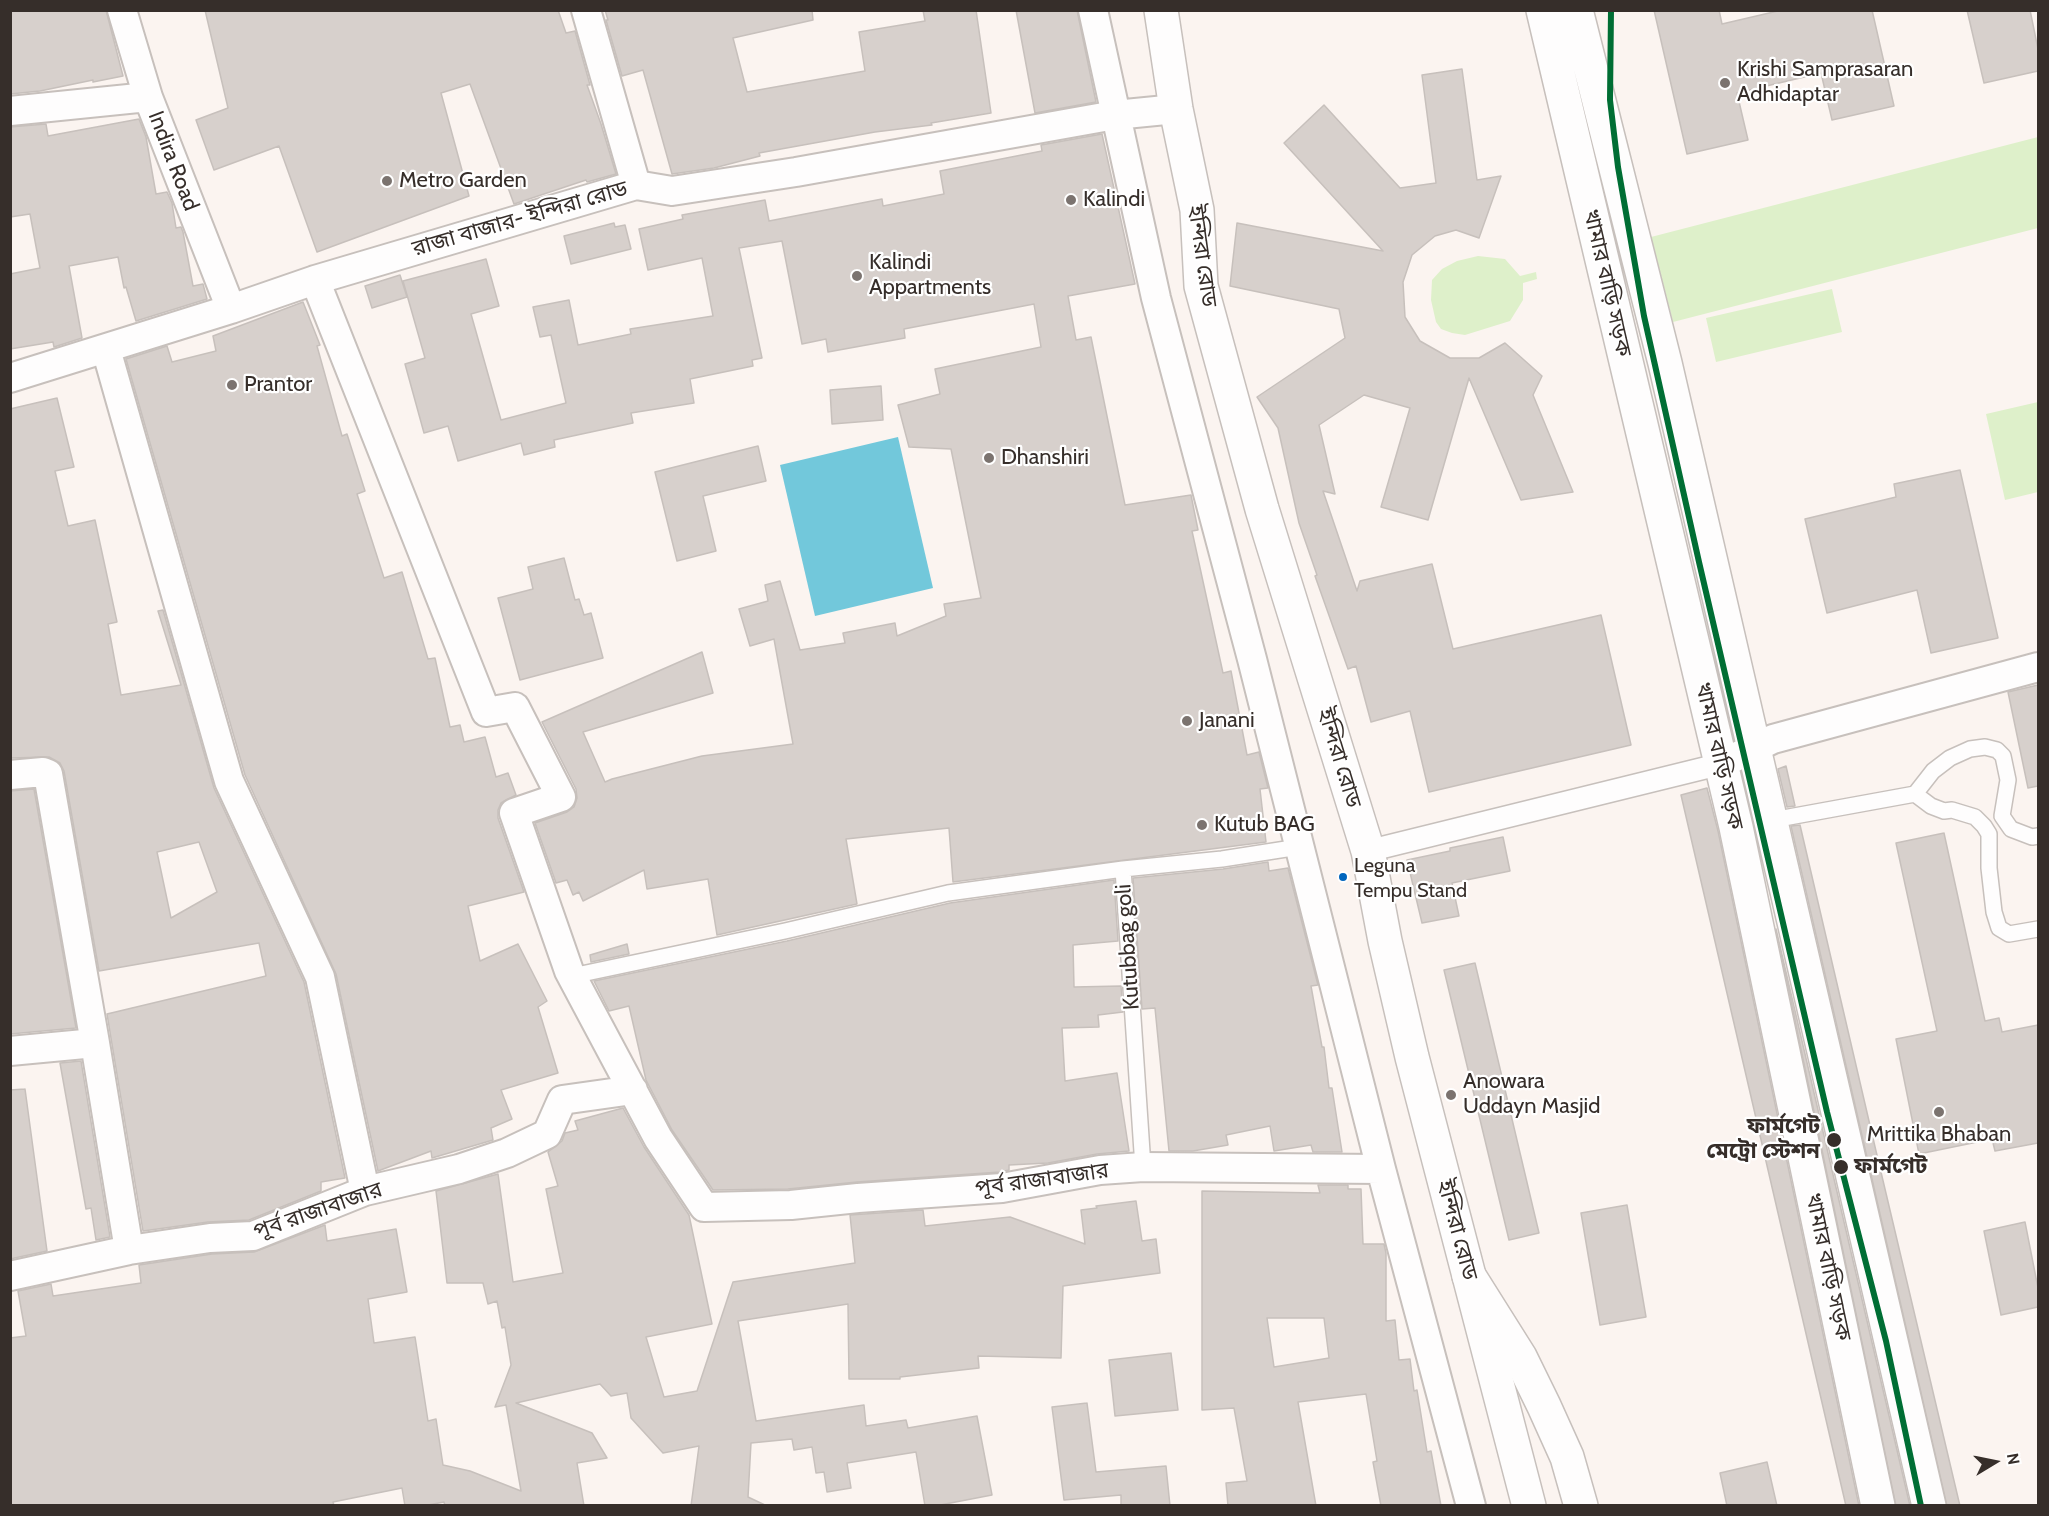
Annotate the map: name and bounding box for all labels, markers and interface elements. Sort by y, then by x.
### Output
place label: Krishi Samprasaran Adhidaptar [1737,57,1913,108]
marker: Krishi Samprasaran Adhidaptar [1718,76,1732,90]
street label: Indira Road [142,107,204,215]
place label: Metro Garden [399,168,527,194]
marker: Metro Garden [380,174,394,188]
street label: রাজা বাজার- ইন্দিরা রোড [409,176,631,262]
place label: Kalindi [1083,187,1145,213]
marker: Kalindi [1064,193,1078,207]
street label: ইন্দিরা রোড [1182,203,1222,309]
street label: খামার বাড়ি সড়ক [1577,207,1637,359]
place label: Kalindi Appartments [869,250,991,302]
marker: Kalindi Appartments [850,269,864,283]
place label: Prantor [244,372,312,398]
marker: Prantor [225,378,239,392]
place label: Dhanshiri [1001,445,1089,471]
marker: Dhanshiri [982,451,996,465]
street label: খামার বাড়ি সড়ক [1689,680,1749,832]
street label: ইন্দিরা রোড [1311,705,1367,811]
place label: Janani [1199,708,1255,734]
marker: Janani [1180,714,1194,728]
place label: Kutub BAG [1214,812,1315,838]
marker: Kutub BAG [1195,818,1209,832]
place label: Leguna Tempu Stand [1354,854,1467,901]
marker: Leguna Tempu Stand [1337,871,1349,883]
street label: Kutubbag goli [1110,883,1146,1011]
place label: Anowara Uddayn Masjid [1463,1069,1600,1120]
marker: Anowara Uddayn Masjid [1444,1088,1458,1102]
marker: Mrittika Bhaban [1932,1105,1946,1119]
place label: ফার্মগেট মেট্রো স্টেশন [1706,1114,1820,1166]
place label: Mrittika Bhaban [1867,1122,2011,1148]
marker: ফার্মগেট মেট্রো স্টেশন [1825,1131,1843,1149]
place label: ফার্মগেট [1854,1154,1927,1180]
street label: পূর্ব রাজাবাজার [974,1158,1110,1202]
marker: ফার্মগেট [1832,1158,1850,1176]
street label: পূর্ব রাজাবাজার [250,1177,386,1245]
street label: ইন্দিরা রোড [1431,1177,1483,1283]
street label: খামার বাড়ি সড়ক [1799,1191,1857,1343]
north arrow [1965,1432,2025,1492]
text: N [2003,1452,2024,1466]

